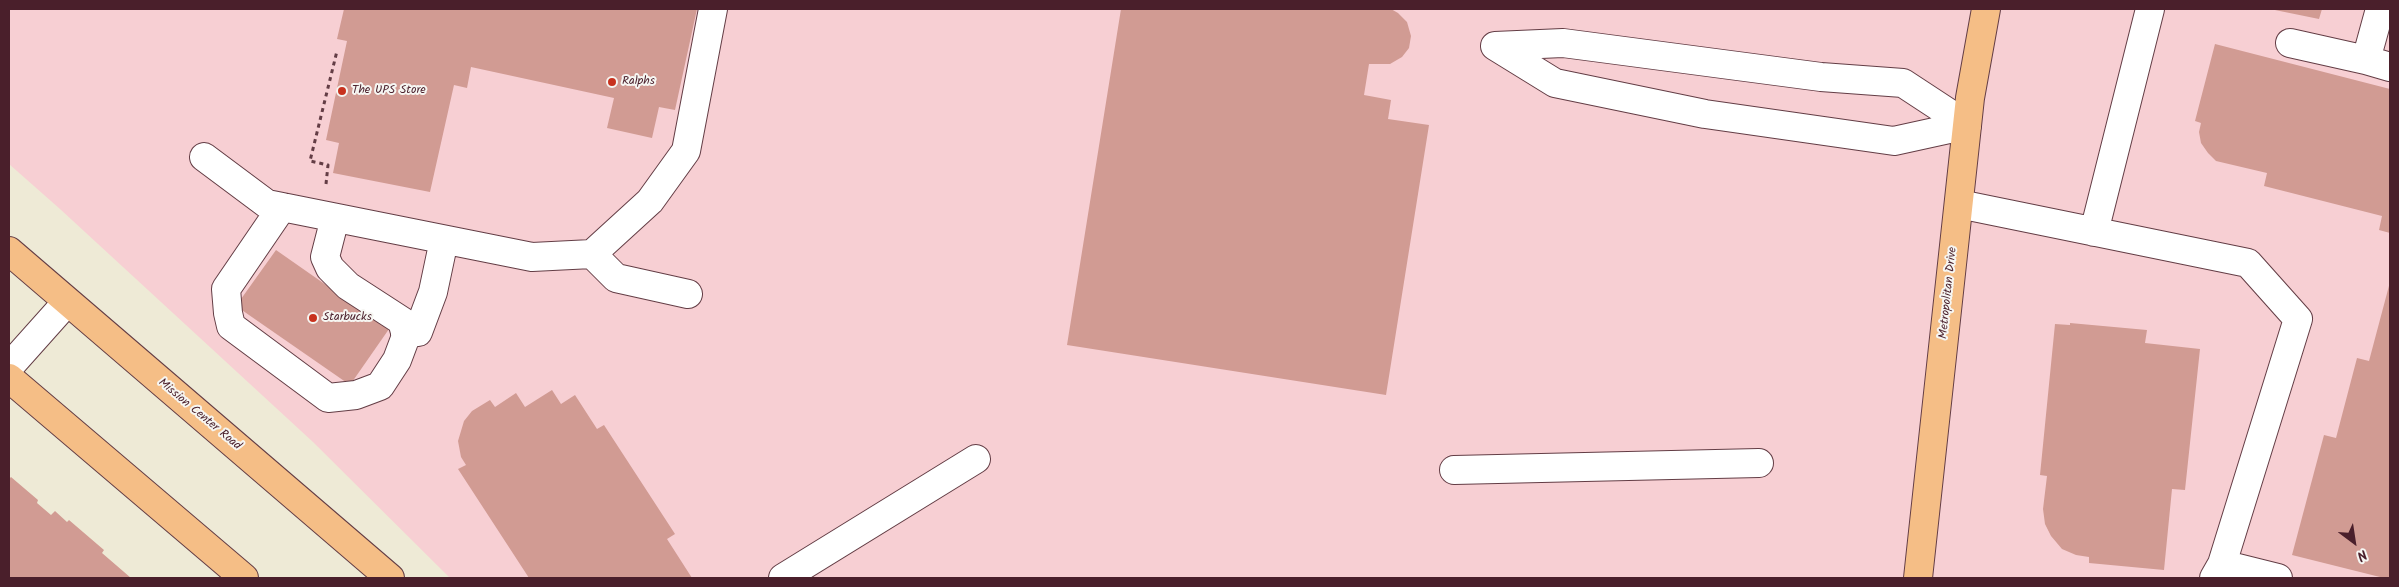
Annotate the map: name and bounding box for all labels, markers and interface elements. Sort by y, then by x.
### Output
place label: Ralphs [622,75,655,89]
marker: Ralphs [606,76,618,88]
place label: The UPS Store [352,84,426,98]
marker: The UPS Store [336,85,348,97]
street label: Metropolitan Drive [1937,246,1961,340]
place label: Starbucks [323,311,372,325]
marker: Starbucks [307,312,319,324]
street label: Mission Center Road [155,376,243,454]
north arrow [2329,517,2379,567]
text: N [2352,543,2371,567]

